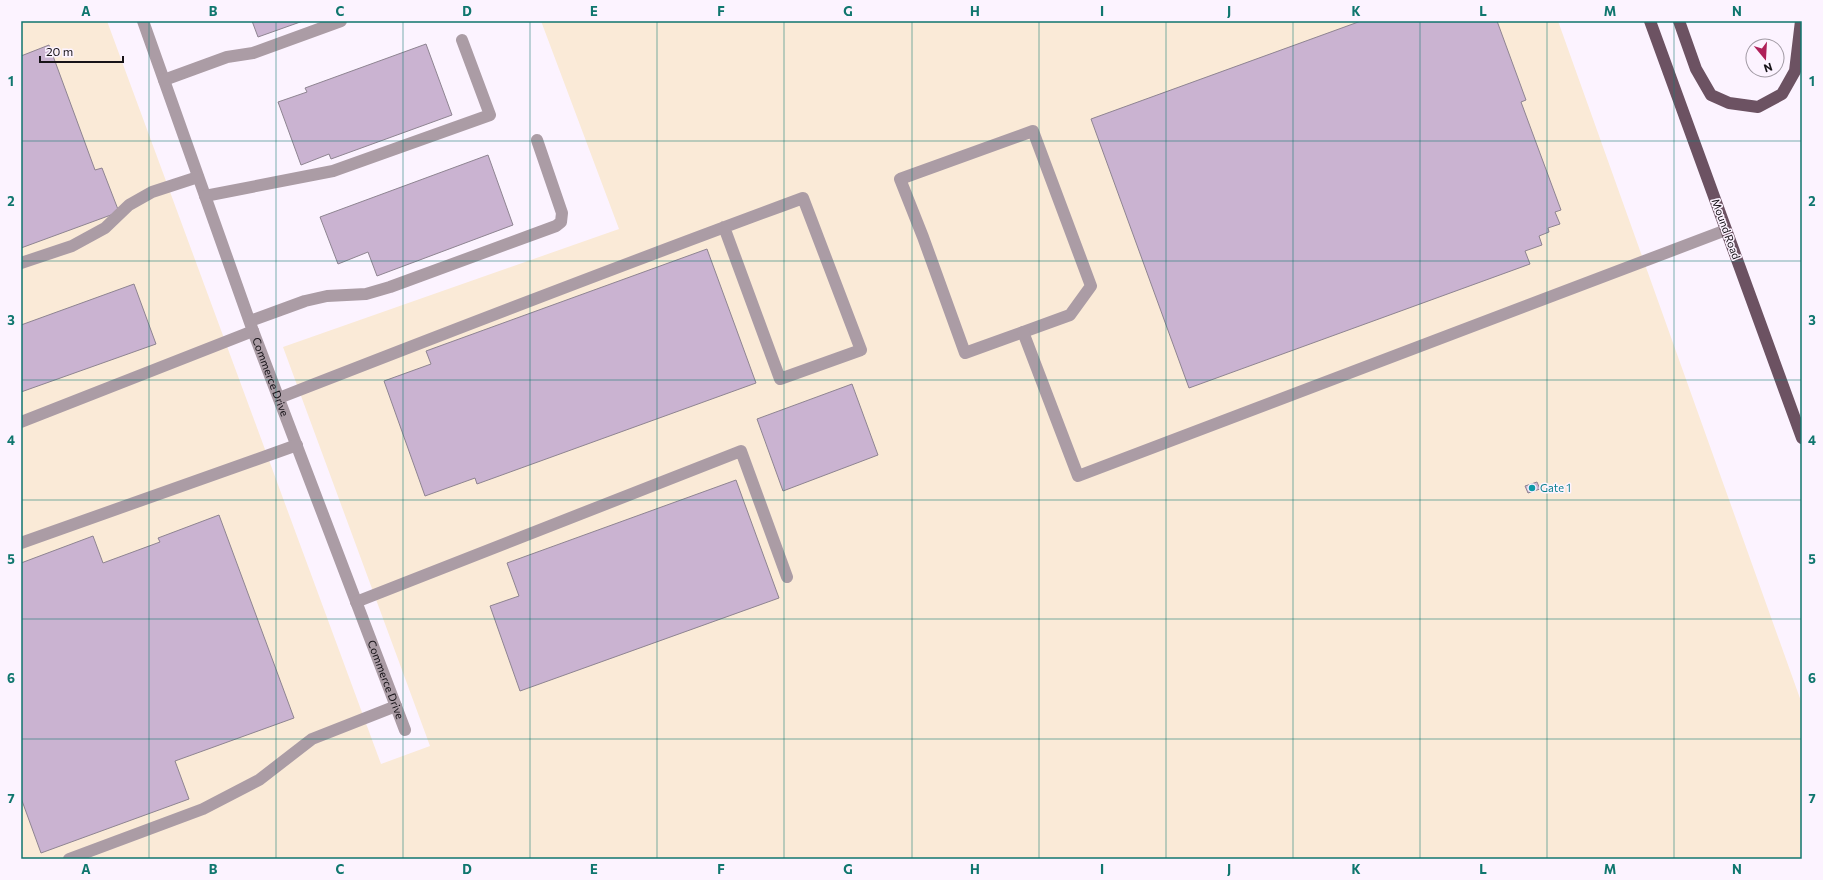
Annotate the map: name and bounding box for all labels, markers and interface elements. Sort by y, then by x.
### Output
text: A [81,3,91,19]
text: B [209,3,218,19]
text: C [336,3,345,19]
text: D [462,3,472,19]
text: E [590,3,598,19]
text: F [717,3,725,19]
text: G [843,3,853,19]
text: H [970,3,980,19]
text: I [1100,3,1104,19]
text: J [1227,3,1231,19]
text: K [1351,3,1361,19]
text: L [1479,3,1487,19]
text: M [1604,3,1616,19]
text: N [1732,3,1742,19]
scale bar [40,38,123,64]
north arrow [1745,38,1785,78]
text: 20 m [46,44,73,58]
text: N [1762,61,1774,75]
text: 1 [8,73,14,89]
text: 1 [1809,73,1815,89]
text: 2 [7,193,15,209]
text: 2 [1808,193,1816,209]
street label: Mound Road [1709,197,1743,261]
text: 3 [7,312,15,328]
text: 3 [1808,312,1816,328]
street label: Commerce Drive [250,335,292,418]
text: 4 [7,432,15,448]
text: 4 [1808,432,1816,448]
place label: Gate 1 [1540,481,1571,494]
marker: Gate 1 [1527,483,1537,493]
text: 5 [7,551,15,567]
text: 5 [1808,551,1816,567]
street label: Commerce Drive [365,638,407,721]
text: 6 [7,670,15,686]
text: 6 [1808,670,1816,686]
text: 7 [7,790,15,806]
text: 7 [1808,790,1816,806]
text: A [81,861,91,877]
text: B [209,861,218,877]
text: C [336,861,345,877]
text: D [462,861,472,877]
text: E [590,861,598,877]
text: F [717,861,725,877]
text: G [843,861,853,877]
text: H [970,861,980,877]
text: I [1100,861,1104,877]
text: J [1227,861,1231,877]
text: K [1351,861,1361,877]
text: L [1479,861,1487,877]
text: M [1604,861,1616,877]
text: N [1732,861,1742,877]

